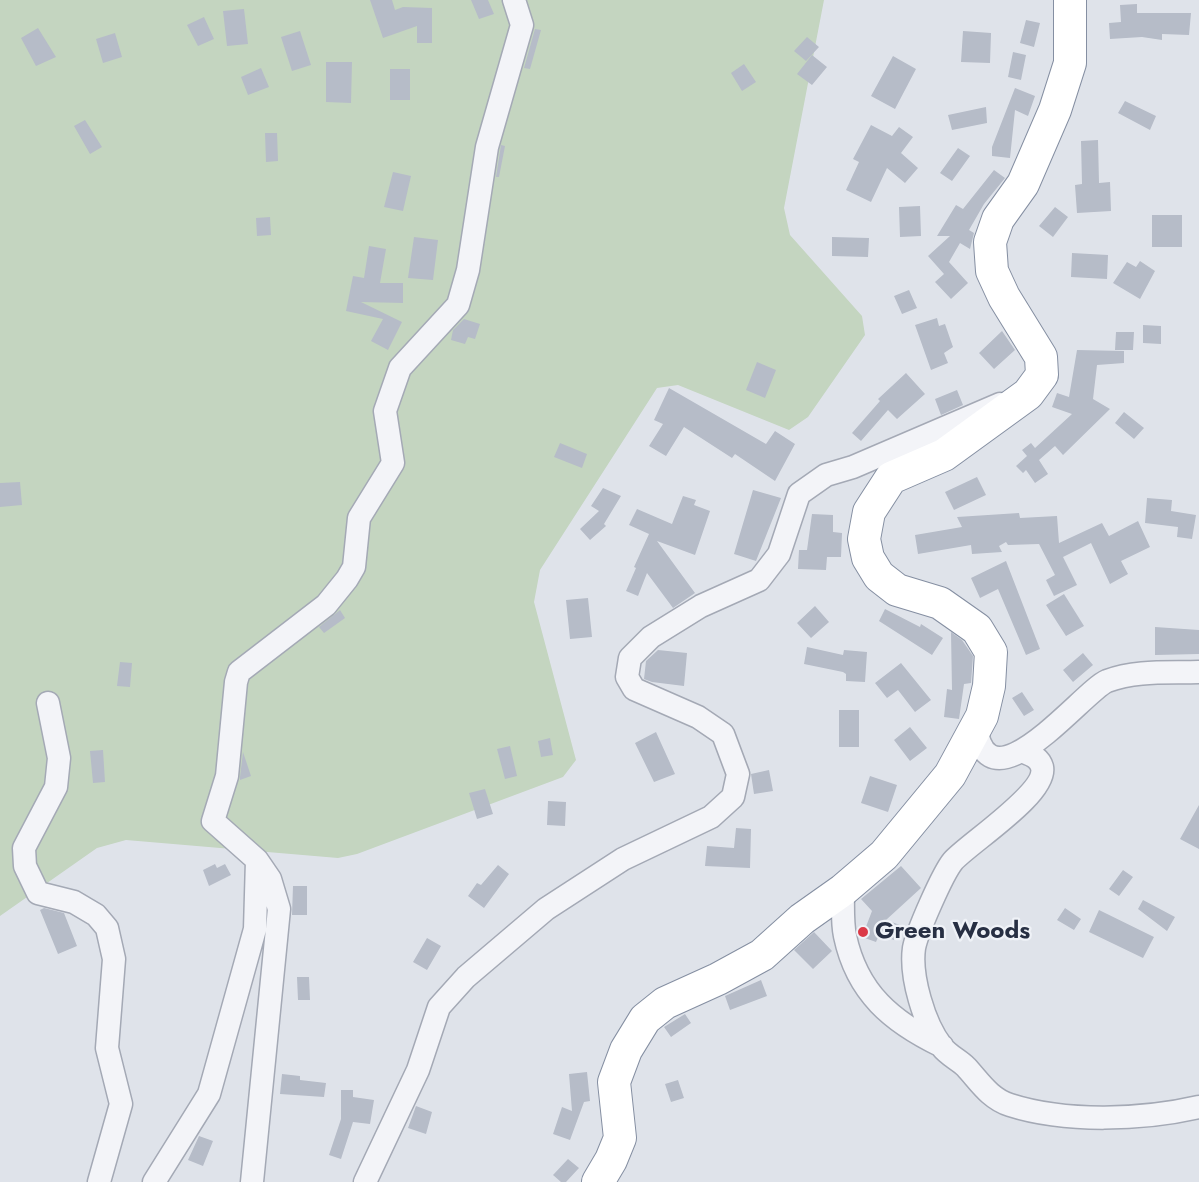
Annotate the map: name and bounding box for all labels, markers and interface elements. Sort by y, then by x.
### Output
place label: Green Woods [875,918,1030,946]
marker: Green Woods [856,925,870,939]

